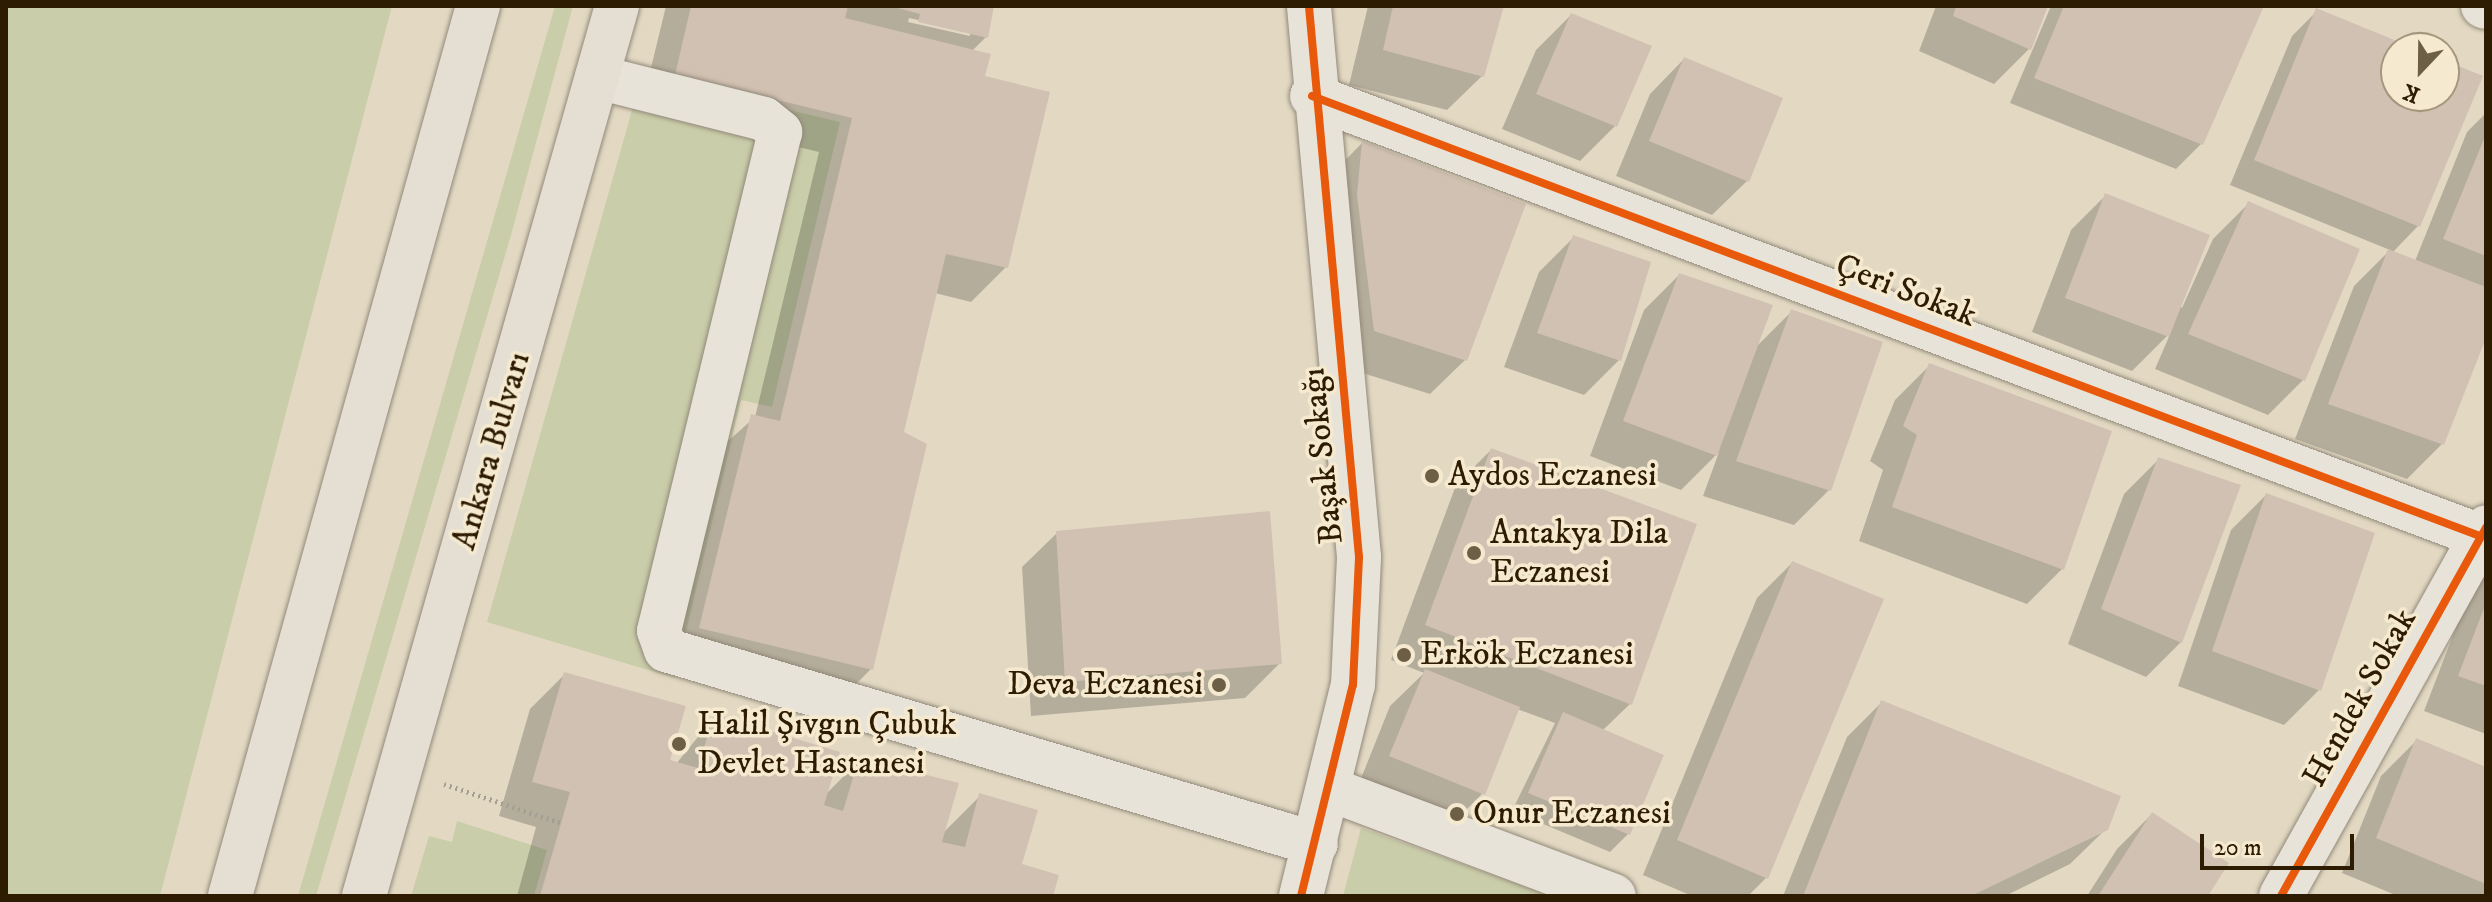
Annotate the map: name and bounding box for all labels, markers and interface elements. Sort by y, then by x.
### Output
north arrow [2380,32,2460,112]
text: K [2399,77,2424,108]
street label: Çeri Sokak [1830,245,1982,337]
street label: Ankara Bulvarı [444,347,540,555]
street label: Başak Sokağı [1293,366,1353,546]
place label: Aydos Eczanesi [1448,456,1657,496]
marker: Aydos Eczanesi [1423,467,1441,485]
place label: Antakya Dila Eczanesi [1490,513,1668,592]
marker: Antakya Dila Eczanesi [1465,544,1483,562]
street label: Hendek Sokak [2294,602,2426,794]
place label: Erkök Eczanesi [1420,635,1633,675]
marker: Erkök Eczanesi [1395,646,1413,664]
place label: Deva Eczanesi [1007,665,1203,705]
marker: Deva Eczanesi [1210,676,1228,694]
place label: Halil Şıvgın Çubuk Devlet Hastanesi [697,704,957,784]
marker: Halil Şıvgın Çubuk Devlet Hastanesi [668,733,690,755]
place label: Onur Eczanesi [1473,794,1671,834]
marker: Onur Eczanesi [1448,805,1466,823]
scale bar [2204,818,2358,868]
text: 20 m [2214,833,2262,863]

